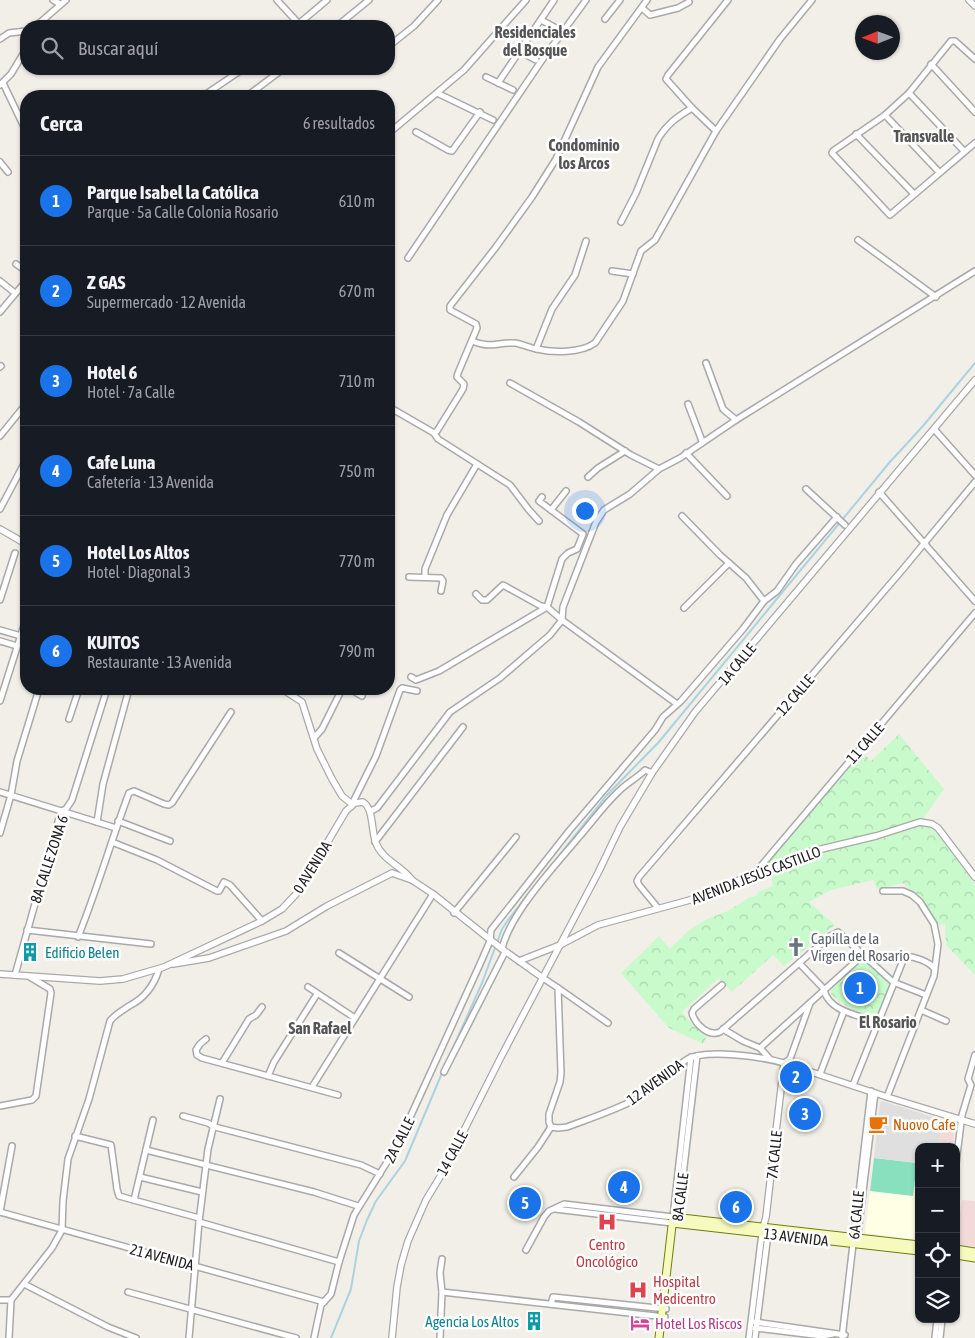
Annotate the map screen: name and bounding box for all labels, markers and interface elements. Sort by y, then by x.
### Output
north arrow [855,15,900,60]
search box [20,20,395,75]
district label: Residenciales del Bosque [494,23,576,59]
icon: search [38,34,66,62]
text: Buscar aquí [78,37,158,59]
text: Cerca [40,111,83,135]
text: 6 resultados [303,114,375,132]
district label: Transvalle [894,127,954,145]
district label: Condominio los Arcos [548,136,620,172]
text: Parque Isabel la Católica [87,181,259,203]
text: 1 [52,192,60,210]
text: 610 m [339,192,375,210]
text: Parque · 5a Calle Colonia Rosario [87,203,279,221]
text: Z GAS [87,271,126,293]
text: 2 [52,282,60,300]
text: 670 m [339,282,375,300]
text: Supermercado · 12 Avenida [87,293,246,311]
text: Hotel 6 [87,361,137,383]
text: 3 [52,372,60,390]
text: 710 m [339,372,375,390]
text: Hotel · 7a Calle [87,383,175,401]
text: Cafe Luna [87,451,155,473]
text: 4 [52,462,60,480]
text: 750 m [339,462,375,480]
text: Cafetería · 13 Avenida [87,473,214,491]
your location [572,498,598,524]
text: Hotel Los Altos [87,541,189,563]
text: 5 [52,552,60,570]
text: 770 m [339,552,375,570]
text: Hotel · Diagonal 3 [87,563,191,581]
text: KUITOS [87,631,139,653]
street label: 1A CALLE [715,639,760,688]
text: 6 [52,642,60,660]
text: 790 m [339,642,375,660]
text: Restaurante · 13 Avenida [87,653,232,671]
street label: 12 CALLE [773,671,818,719]
street label: 11 CALLE [843,719,888,767]
street label: 8A CALLE ZONA 6 [27,813,71,905]
street label: 0 AVENIDA [289,837,335,896]
street label: AVENIDA JESÚS CASTILLO [689,842,823,907]
place label: Capilla de la Virgen del Rosario [811,930,910,964]
church icon: Capilla de la Virgen del Rosario [785,936,807,958]
building icon: Edificio Belen [19,941,41,963]
place label: Edificio Belen [45,944,119,961]
pin: 1 [844,969,876,1007]
district label: El Rosario [859,1013,917,1031]
district label: San Rafael [289,1019,352,1037]
street label: 12 AVENIDA [624,1056,687,1108]
pin: 2 [780,1058,812,1096]
pin: 3 [789,1095,821,1133]
cafe icon: Nuovo Cafe [867,1113,889,1135]
street label: 2A CALLE [380,1114,418,1165]
place label: Nuovo Cafe [893,1116,956,1133]
street label: 14 CALLE [433,1127,471,1178]
street label: 7A CALLE [763,1129,785,1180]
map controls [915,1143,960,1323]
button: + [915,1143,960,1188]
pin: 4 [608,1168,640,1206]
street label: 8A CALLE [669,1171,691,1222]
pin: 5 [509,1184,541,1222]
pin: 6 [720,1188,752,1226]
button: − [915,1188,960,1233]
street label: 6A CALLE [845,1189,867,1240]
hospital icon: Centro Oncológico [596,1211,618,1233]
street label: 13 AVENIDA [763,1225,830,1249]
button: locate [915,1233,960,1278]
place label: Centro Oncológico [576,1236,638,1270]
street label: 21 AVENIDA [128,1240,196,1274]
place label: Hospital Medicentro [653,1273,716,1307]
button: layers [915,1278,960,1323]
hospital icon: Hospital Medicentro [627,1279,649,1301]
building icon: Agencia Los Altos [523,1310,545,1332]
hotel icon: Hotel Los Riscos [629,1312,651,1334]
place label: Agencia Los Altos [425,1313,519,1330]
place label: Hotel Los Riscos [655,1315,742,1332]

